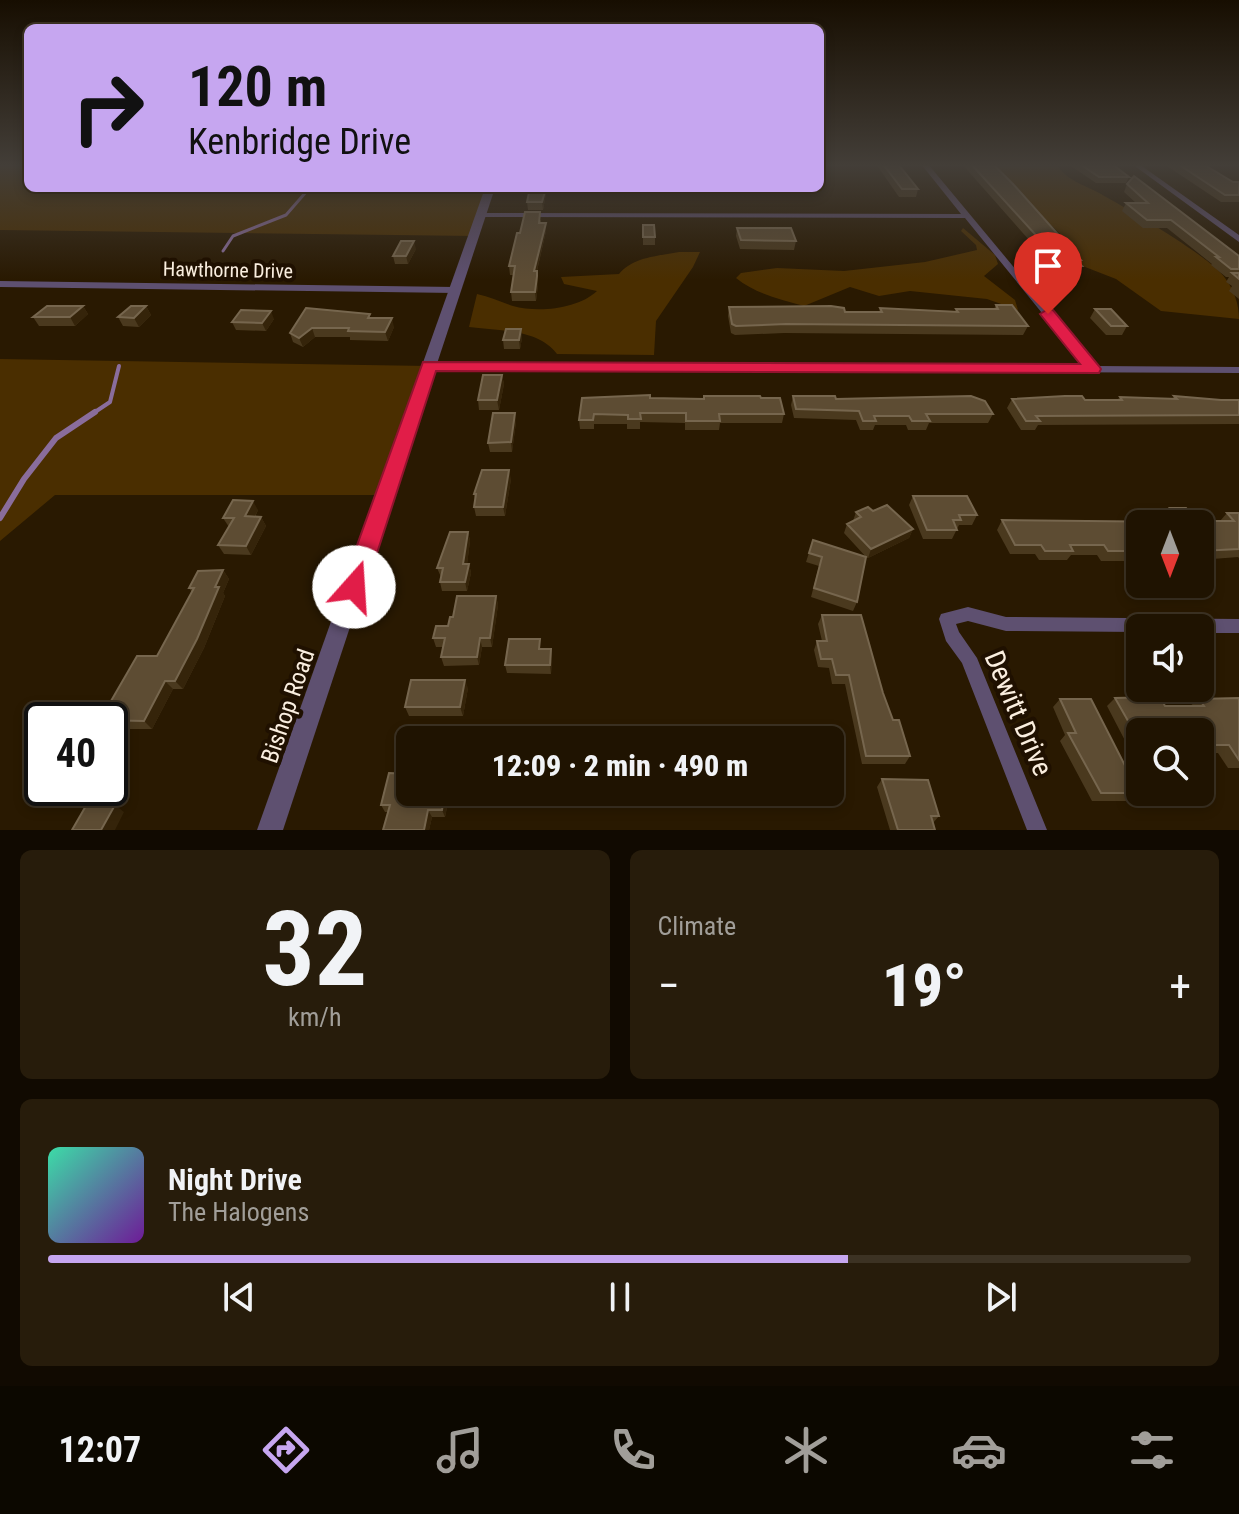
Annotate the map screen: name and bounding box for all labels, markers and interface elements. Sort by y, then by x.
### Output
text: 120 m [188,54,327,120]
icon: right [56,56,160,160]
text: Kenbridge Drive [188,121,411,163]
pin [1014,232,1082,314]
icon: arrive [1026,244,1070,288]
street label: Hawthorne Drive [163,257,293,283]
north arrow [1126,510,1214,598]
map controls [1126,510,1214,806]
position arrow [312,545,396,629]
button: sound [1126,614,1214,702]
street label: Bishop Road [255,645,321,767]
street label: Dewitt Drive [977,646,1060,781]
speed limit sign: 40 [24,702,128,806]
button: search [1126,718,1214,806]
text: 12:09 · 2 min · 490 m [492,748,748,783]
text: 32 [262,889,367,1010]
text: Climate [658,911,736,941]
text: 19° [882,950,967,1021]
text: − [658,960,680,1012]
text: + [1169,960,1191,1012]
text: km/h [288,1002,342,1032]
text: Night Drive [168,1162,302,1197]
text: The Halogens [168,1197,309,1227]
icon: previous [217,1275,261,1319]
icon: pause [598,1275,642,1319]
icon: next [979,1275,1023,1319]
icon: directions [258,1422,314,1478]
icon: music [432,1422,488,1478]
icon: phone [605,1422,661,1478]
icon: climate [778,1422,834,1478]
icon: car [951,1422,1007,1478]
icon: filters [1124,1422,1180,1478]
text: 12:07 [59,1429,141,1471]

